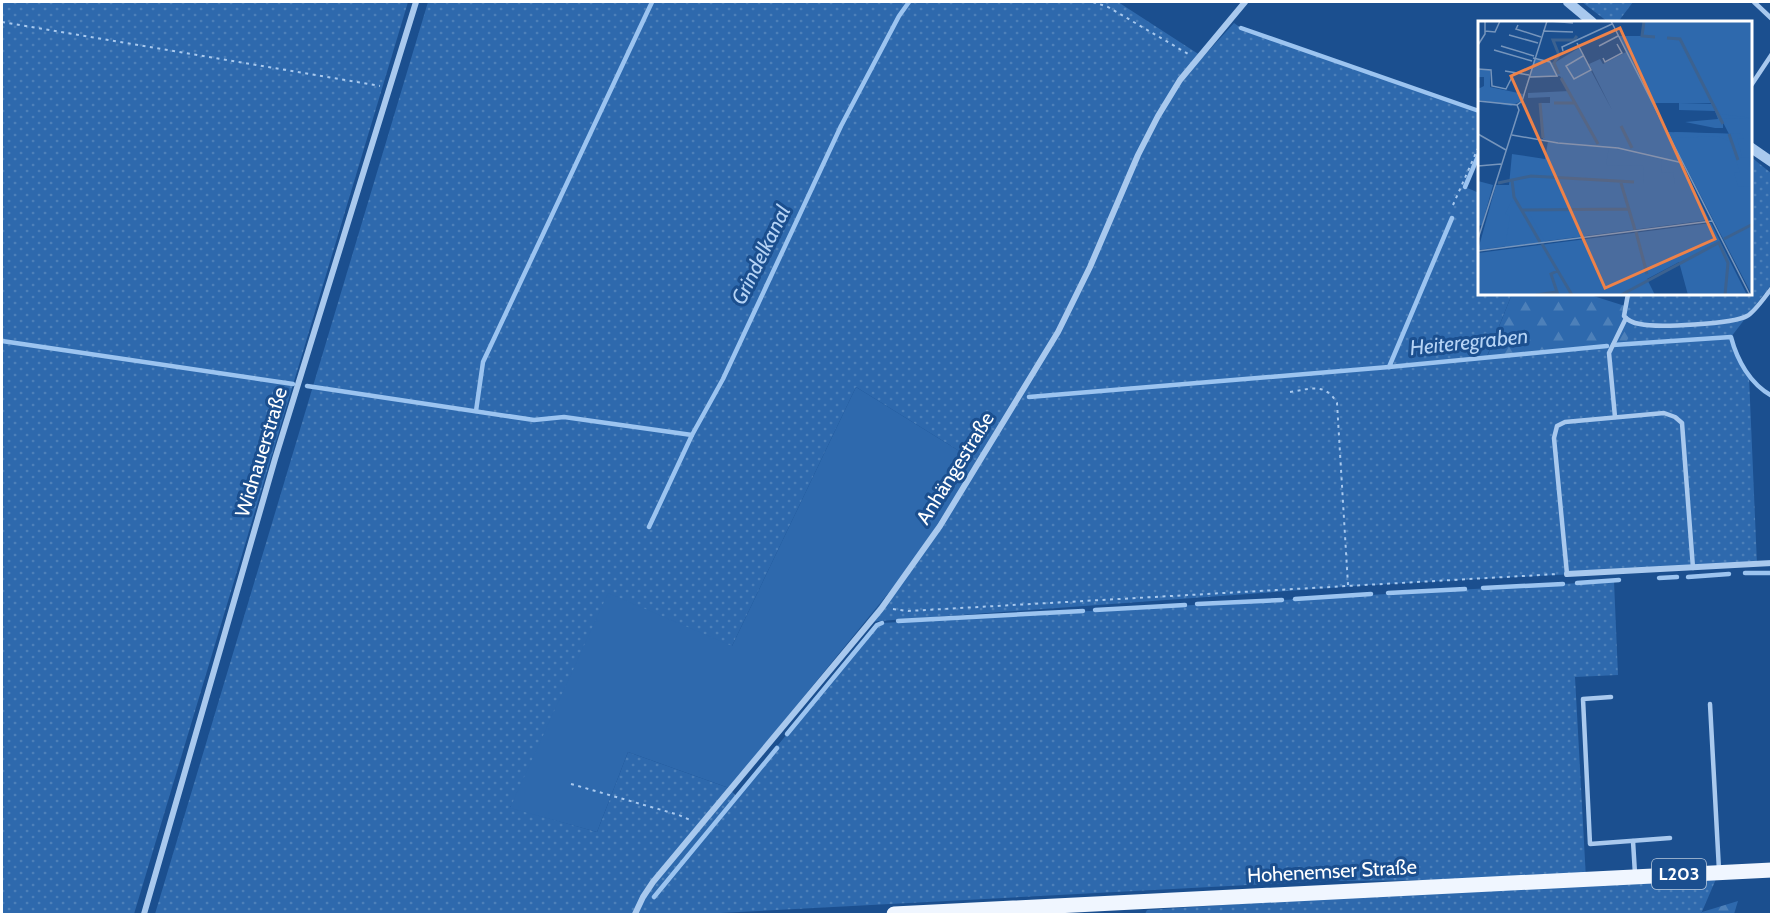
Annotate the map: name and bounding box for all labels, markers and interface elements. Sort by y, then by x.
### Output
inset map [1478,21,1752,296]
water label: Grindelkanal [726,201,795,309]
water label: Heiteregraben [1409,323,1529,360]
street label: Widnauerstraße [230,384,292,520]
street label: Anhängestraße [911,407,999,529]
street label: Hohenemser Straße [1247,855,1417,887]
road number: L203 [1652,859,1706,889]

